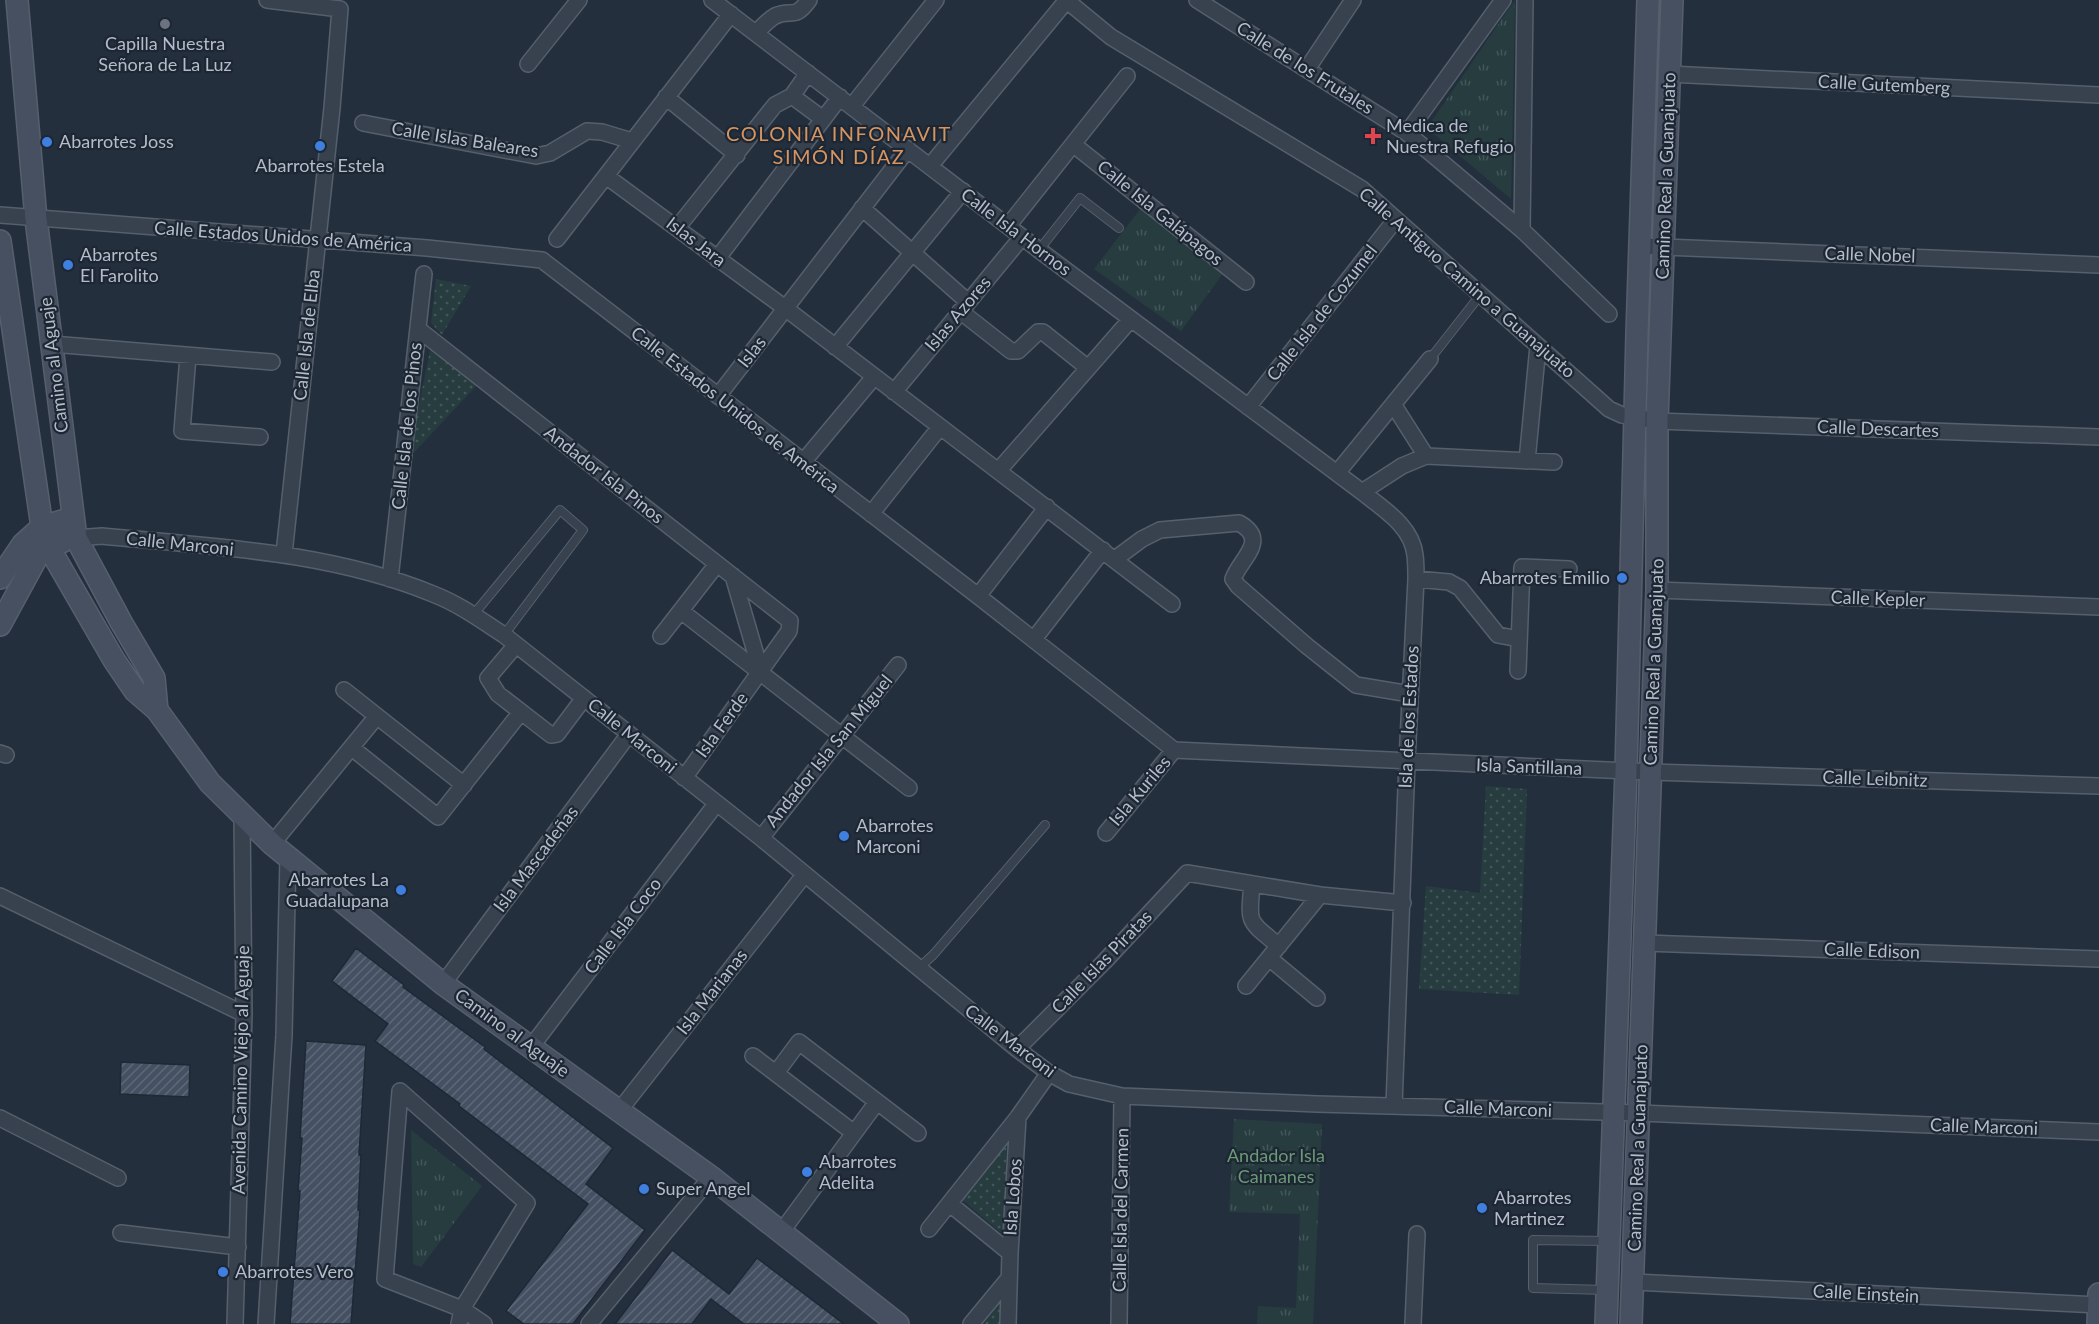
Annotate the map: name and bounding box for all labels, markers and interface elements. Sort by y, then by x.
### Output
street label: Calle de los Frutales [1233,16,1378,118]
marker: Capilla Nuestra Señora de La Luz [158,17,172,31]
place label: Capilla Nuestra Señora de La Luz [98,32,232,75]
street label: Calle Gutemberg [1817,70,1951,98]
street label: Camino Real a Guanajuato [1650,72,1680,280]
place label: Medica de Nuestra Refugio [1386,114,1514,157]
street label: Calle Islas Baleares [390,117,540,162]
district label: COLONIA INFONAVIT SIMÓN DÍAZ [726,121,952,168]
marker: Medica de Nuestra Refugio [1364,127,1382,145]
place label: Abarrotes Joss [59,130,174,152]
marker: Abarrotes Joss [40,135,54,149]
marker: Abarrotes Estela [313,139,327,153]
place label: Abarrotes Estela [255,154,385,176]
street label: Calle Isla Galápagos [1093,155,1228,270]
street label: Calle Antiguo Camino a Guanajuato [1355,182,1580,382]
street label: Calle Isla Hornos [957,183,1076,280]
street label: Islas Jara [662,212,731,271]
street label: Calle Estados Unidos de América [154,216,413,256]
street label: Calle Isla de Cozumel [1261,240,1381,385]
street label: Calle Nobel [1824,241,1916,267]
place label: Abarrotes El Farolito [80,243,159,286]
marker: Abarrotes El Farolito [61,258,75,272]
street label: Calle Isla de Elba [288,268,324,402]
street label: Islas Azores [919,271,995,355]
street label: Camino al Aguaje [34,296,72,434]
street label: Calle Estados Unidos de América [627,321,844,497]
street label: Islas [732,331,770,371]
street label: Calle Isla de los Pinos [386,341,426,511]
street label: Calle Descartes [1817,415,1940,441]
street label: Andador Isla Pinos [540,421,669,528]
street label: Calle Marconi [125,526,235,560]
street label: Camino Real a Guanajuato [1638,558,1668,766]
place label: Abarrotes Emilio [1480,566,1610,588]
marker: Abarrotes Emilio [1615,571,1629,585]
street label: Calle Kepler [1830,585,1926,611]
street label: Isla de los Estados [1393,645,1423,789]
street label: Andador Isla San Miguel [760,670,897,831]
street label: Isla Ferde [690,688,752,761]
street label: Calle Marconi [584,693,682,778]
street label: Isla Kuriles [1104,751,1175,830]
street label: Isla Santillana [1475,753,1583,779]
street label: Calle Leibnitz [1822,765,1928,791]
street label: Isla Mascadeñas [488,801,582,916]
place label: Abarrotes Marconi [856,814,934,857]
marker: Abarrotes Marconi [837,829,851,843]
place label: Abarrotes La Guadalupana [286,868,389,911]
street label: Calle Isla Coco [579,873,665,978]
marker: Abarrotes La Guadalupana [394,883,408,897]
street label: Calle Islas Piratas [1046,905,1156,1018]
street label: Calle Edison [1824,937,1920,963]
street label: Isla Marianas [671,944,752,1038]
street label: Avenida Camino Viejo al Aguaje [227,945,253,1195]
street label: Camino al Aguaje [451,983,574,1081]
street label: Calle Marconi [961,999,1060,1082]
street label: Camino Real a Guanajuato [1622,1044,1652,1252]
street label: Calle Marconi [1444,1095,1552,1121]
street label: Calle Marconi [1930,1113,2038,1139]
street label: Calle Isla del Carmen [1108,1128,1132,1292]
park label: Andador Isla Caimanes [1227,1144,1325,1187]
place label: Abarrotes Adelita [819,1150,897,1193]
street label: Isla Lobos [998,1157,1026,1236]
marker: Abarrotes Adelita [800,1165,814,1179]
place label: Super Angel [656,1177,751,1199]
marker: Super Angel [637,1182,651,1196]
place label: Abarrotes Martinez [1494,1186,1572,1229]
marker: Abarrotes Martinez [1475,1201,1489,1215]
place label: Abarrotes Vero [235,1260,353,1282]
marker: Abarrotes Vero [216,1265,230,1279]
street label: Calle Einstein [1812,1279,1920,1307]

